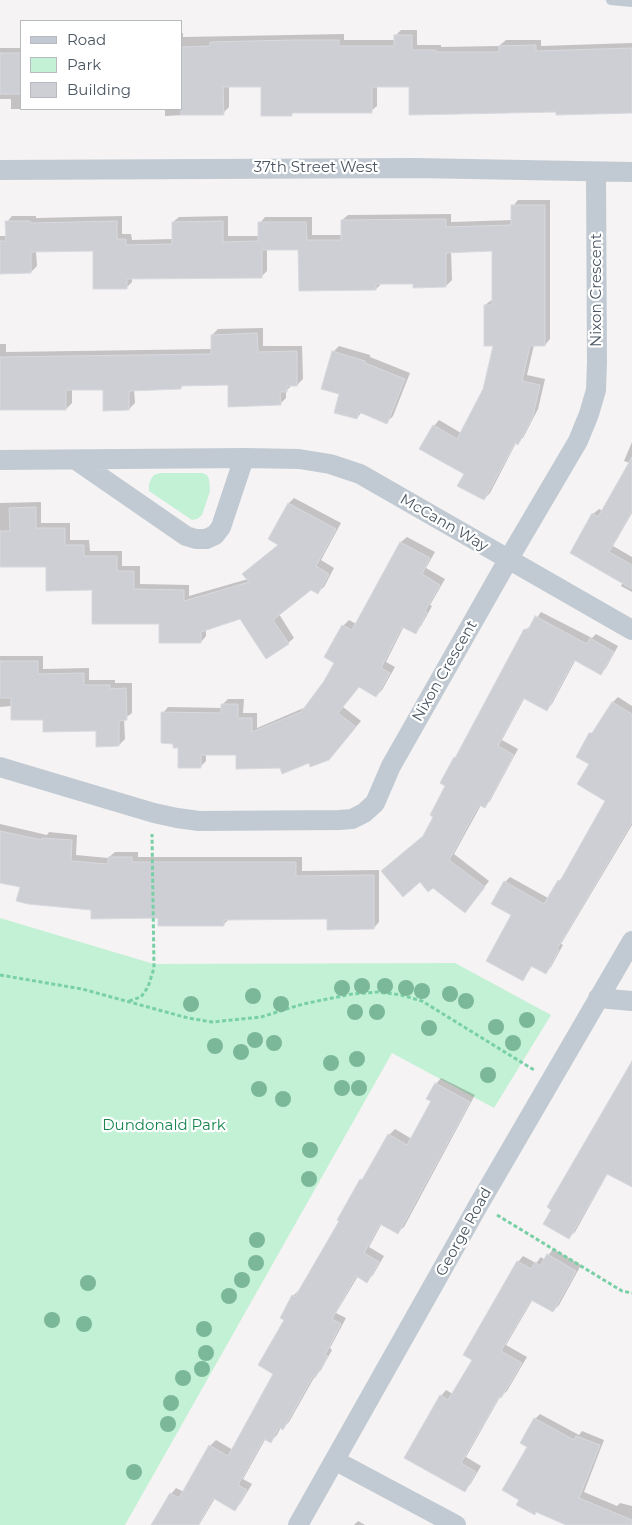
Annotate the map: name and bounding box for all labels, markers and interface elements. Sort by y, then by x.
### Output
legend [20,20,182,110]
text: Road [67,30,106,49]
text: Park [67,55,101,74]
text: Building [67,80,131,99]
street label: 37th Street West [254,159,378,177]
street label: Nixon Crescent [588,233,606,347]
street label: McCann Way [397,490,491,556]
street label: Nixon Crescent [409,617,481,725]
park label: Dundonald Park [102,1117,226,1135]
street label: George Road [432,1185,496,1279]

